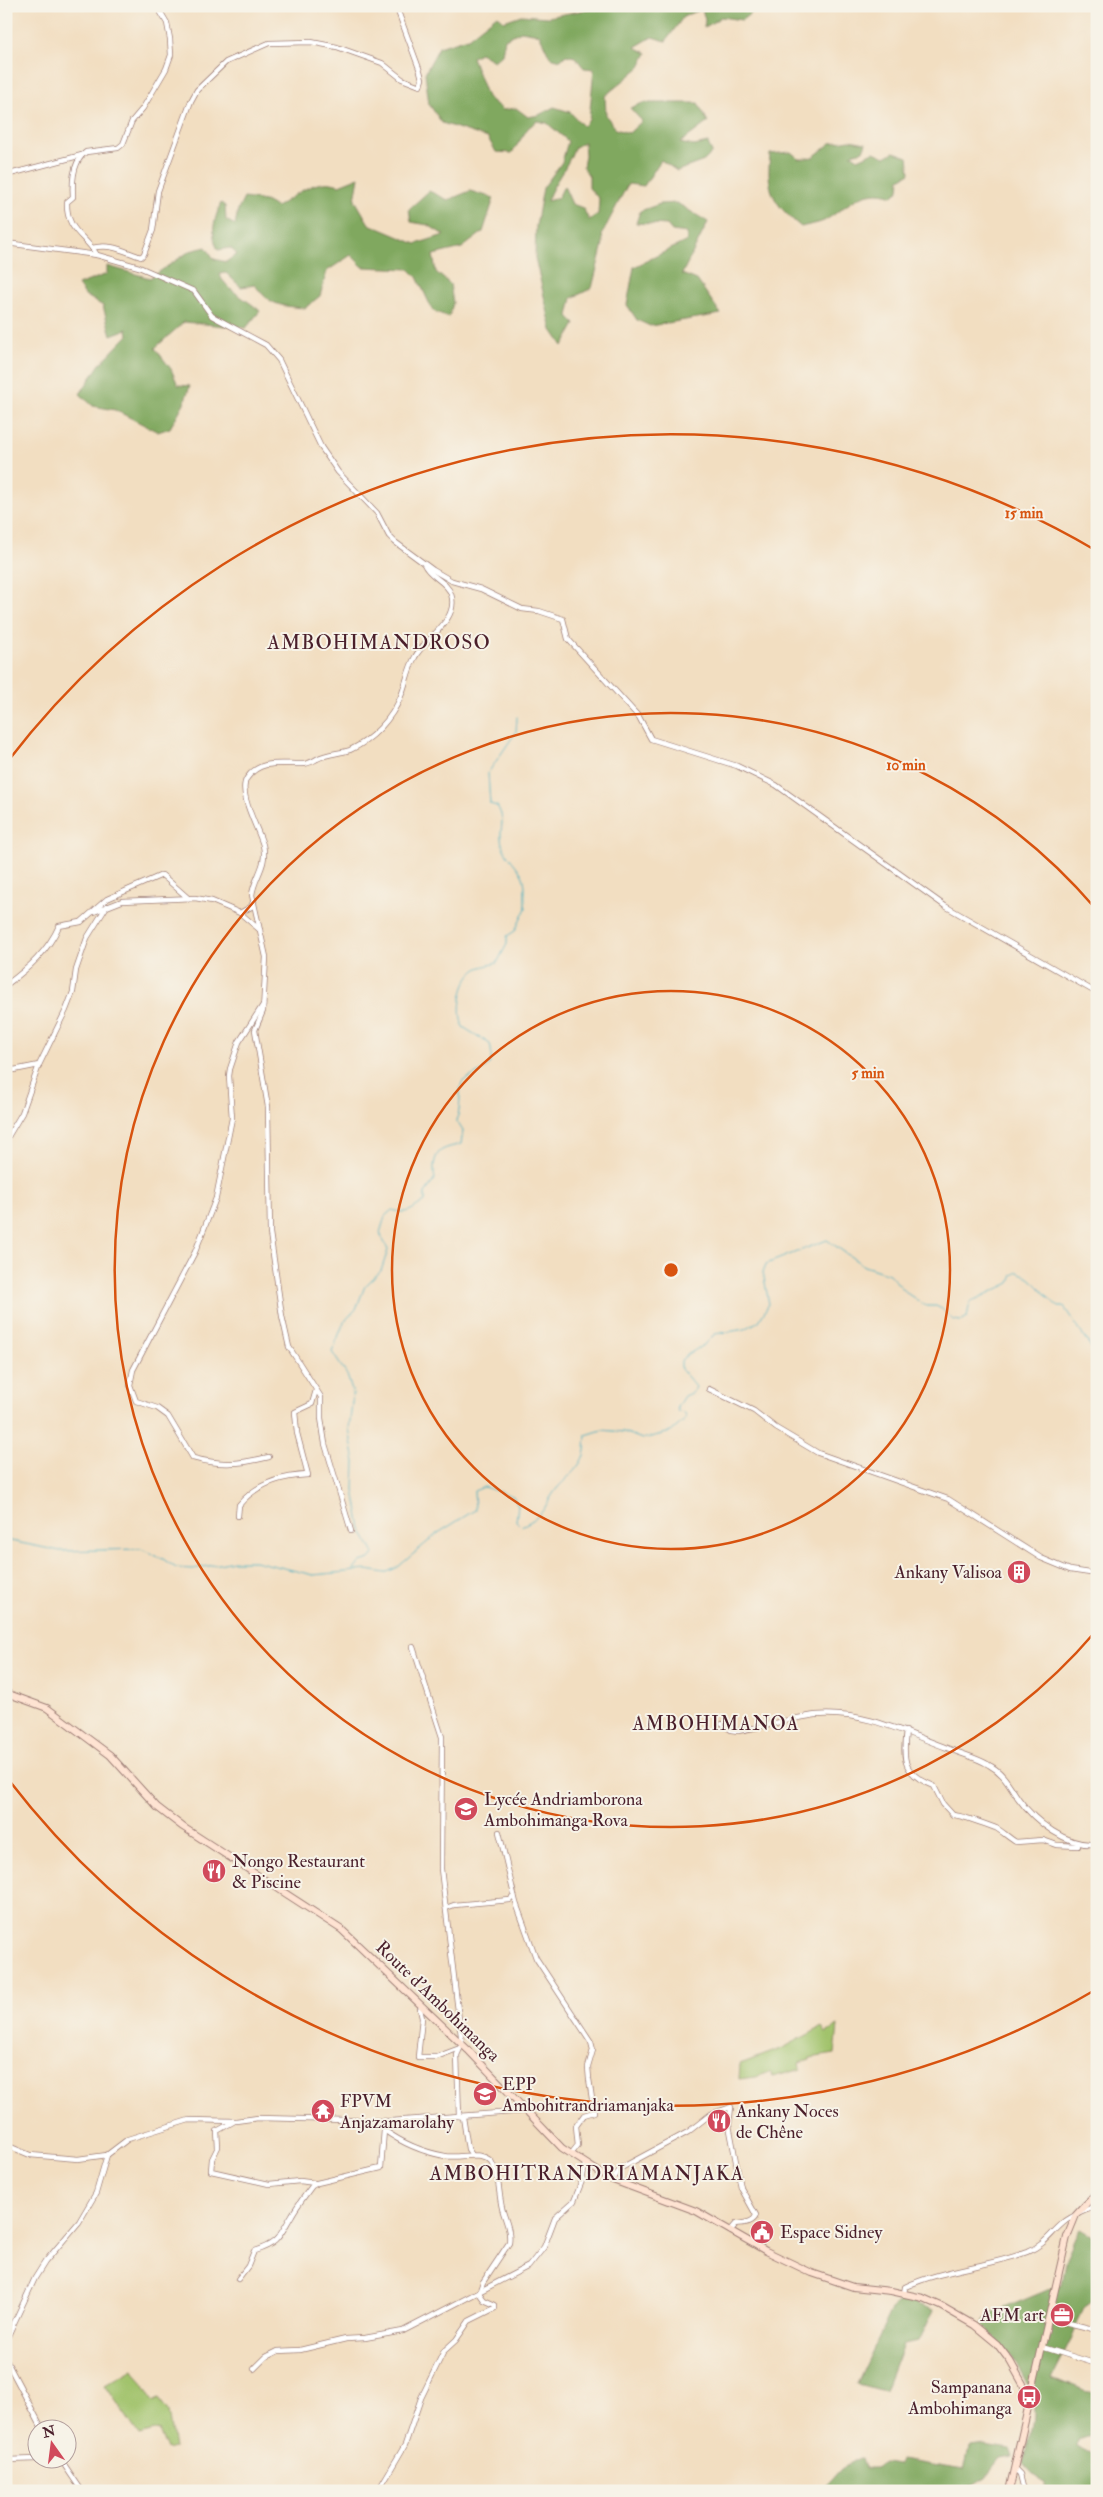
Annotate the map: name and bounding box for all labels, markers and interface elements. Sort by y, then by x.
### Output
text: 15 min [1005,504,1043,523]
district label: AMBOHIMANDROSO [266,630,491,655]
text: 10 min [886,756,926,775]
text: 5 min [851,1064,885,1083]
centre of rings [662,1261,680,1279]
building icon: Ankany Valisoa [1006,1559,1032,1585]
place label: Ankany Valisoa [893,1561,1003,1584]
district label: AMBOHIMANOA [632,1712,799,1736]
place label: Lycée Andriamborona Ambohimanga Rova [483,1788,643,1832]
school or university icon: Lycée Andriamborona Ambohimanga Rova [453,1796,479,1822]
place label: Nongo Restaurant & Piscine [232,1850,365,1894]
restaurant icon: Nongo Restaurant & Piscine [201,1858,227,1884]
street label: Route d'Ambohimanga [371,1936,505,2067]
place label: EPP Ambohitrandriamanjaka [501,2073,674,2117]
school or university icon: EPP Ambohitrandriamanjaka [472,2081,498,2107]
place label: FPVM Anjazamarolahy [339,2090,455,2134]
temple icon: FPVM Anjazamarolahy [310,2098,336,2124]
place label: Ankany Noces de Chêne [735,2100,839,2144]
restaurant icon: Ankany Noces de Chêne [706,2108,732,2134]
district label: AMBOHITRANDRIAMANJAKA [428,2161,745,2186]
public building icon: Espace Sidney [749,2219,775,2245]
place label: Espace Sidney [780,2221,884,2244]
office icon: AFM art [1049,2302,1075,2328]
place label: AFM art [979,2304,1044,2327]
place label: Sampanana Ambohimanga [907,2376,1013,2420]
bus stop icon: Sampanana Ambohimanga [1016,2384,1042,2410]
north arrow [28,2420,78,2470]
text: N [40,2422,58,2442]

